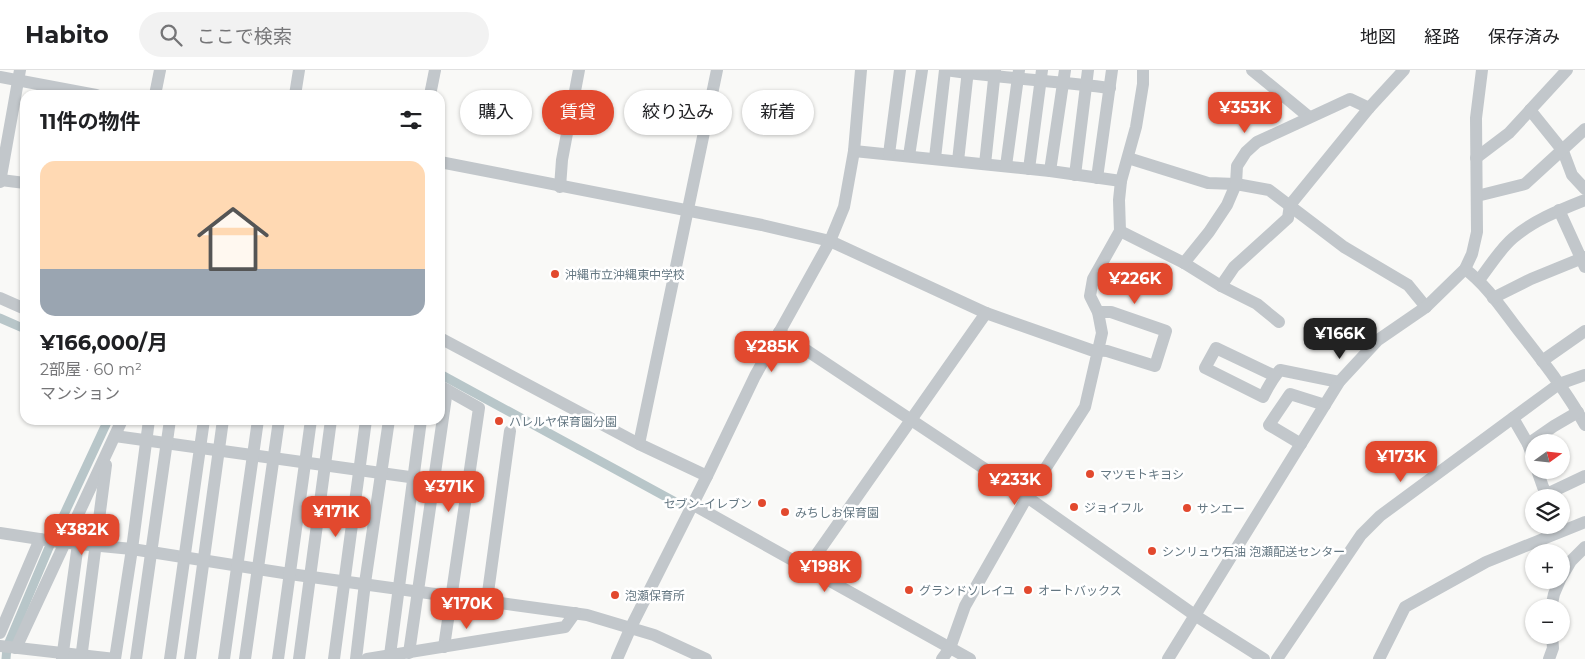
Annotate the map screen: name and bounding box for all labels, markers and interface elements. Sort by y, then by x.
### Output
search box [139,12,489,57]
text: Habito [25,20,109,49]
icon: search [157,21,185,49]
text: ここで検索 [197,25,292,48]
text: 地図 [1360,26,1396,48]
text: 経路 [1424,26,1460,48]
text: 保存済み [1488,26,1560,48]
chip: 購入 [460,90,532,135]
chip: 賃貸 [542,90,614,135]
chip: 絞り込み [624,90,732,135]
chip: 新着 [742,90,814,135]
pin: ¥353K [1210,92,1280,134]
text: ¥353K [1219,98,1271,117]
icon: filters [397,106,425,134]
text: 11件の物件 [40,109,140,134]
icon: home [188,194,278,284]
pin: ¥226K [1100,262,1170,305]
place label: 沖縄市立沖縄東中学校 [565,267,685,282]
marker: 沖縄市立沖縄東中学校 [549,268,561,280]
text: ¥226K [1109,269,1161,288]
pin: ¥166K [1305,318,1375,360]
text: ¥166K [1315,324,1365,343]
text: ¥166,000/月 [40,330,168,355]
pin: ¥285K [737,330,807,373]
text: ¥285K [745,337,799,356]
text: 2部屋 · 60 m² [40,360,142,379]
text: マンション [40,384,120,403]
place label: ハレルヤ保育園分園 [509,414,617,429]
marker: ハレルヤ保育園分園 [493,415,505,427]
north arrow [1525,434,1570,479]
map controls [1525,434,1570,644]
pin: ¥173K [1366,440,1436,483]
text: ¥173K [1376,447,1426,466]
pin: ¥233K [980,464,1050,506]
place label: マツモトキヨシ [1100,467,1184,482]
marker: マツモトキヨシ [1084,468,1096,480]
pin: ¥371K [414,470,484,513]
text: ¥233K [989,470,1041,489]
text: ¥371K [424,477,474,496]
button: layers [1525,489,1570,534]
pin: ¥171K [301,496,371,538]
place label: セブン-イレブン [663,496,752,511]
marker: セブン-イレブン [756,497,768,509]
place label: ジョイフル [1084,500,1144,515]
marker: ジョイフル [1068,501,1080,513]
place label: サンエー [1197,501,1245,516]
text: ¥171K [313,502,359,521]
marker: サンエー [1181,502,1193,514]
place label: みちしお保育園 [795,505,879,520]
marker: みちしお保育園 [779,506,791,518]
pin: ¥382K [47,514,117,556]
text: ¥382K [55,520,109,539]
place label: シンリュウ石油 泡瀬配送センター [1162,544,1345,559]
button: + [1525,544,1570,589]
marker: シンリュウ石油 泡瀬配送センター [1146,545,1158,557]
pin: ¥198K [790,550,860,593]
text: ¥198K [799,557,851,576]
place label: グランドソレイユ [919,583,1015,598]
place label: オートバックス [1038,583,1122,598]
marker: グランドソレイユ [903,584,915,596]
marker: オートバックス [1022,584,1034,596]
pin: ¥170K [432,588,502,630]
place label: 泡瀬保育所 [625,588,685,603]
marker: 泡瀬保育所 [609,589,621,601]
text: ¥170K [442,594,492,613]
button: − [1525,599,1570,644]

